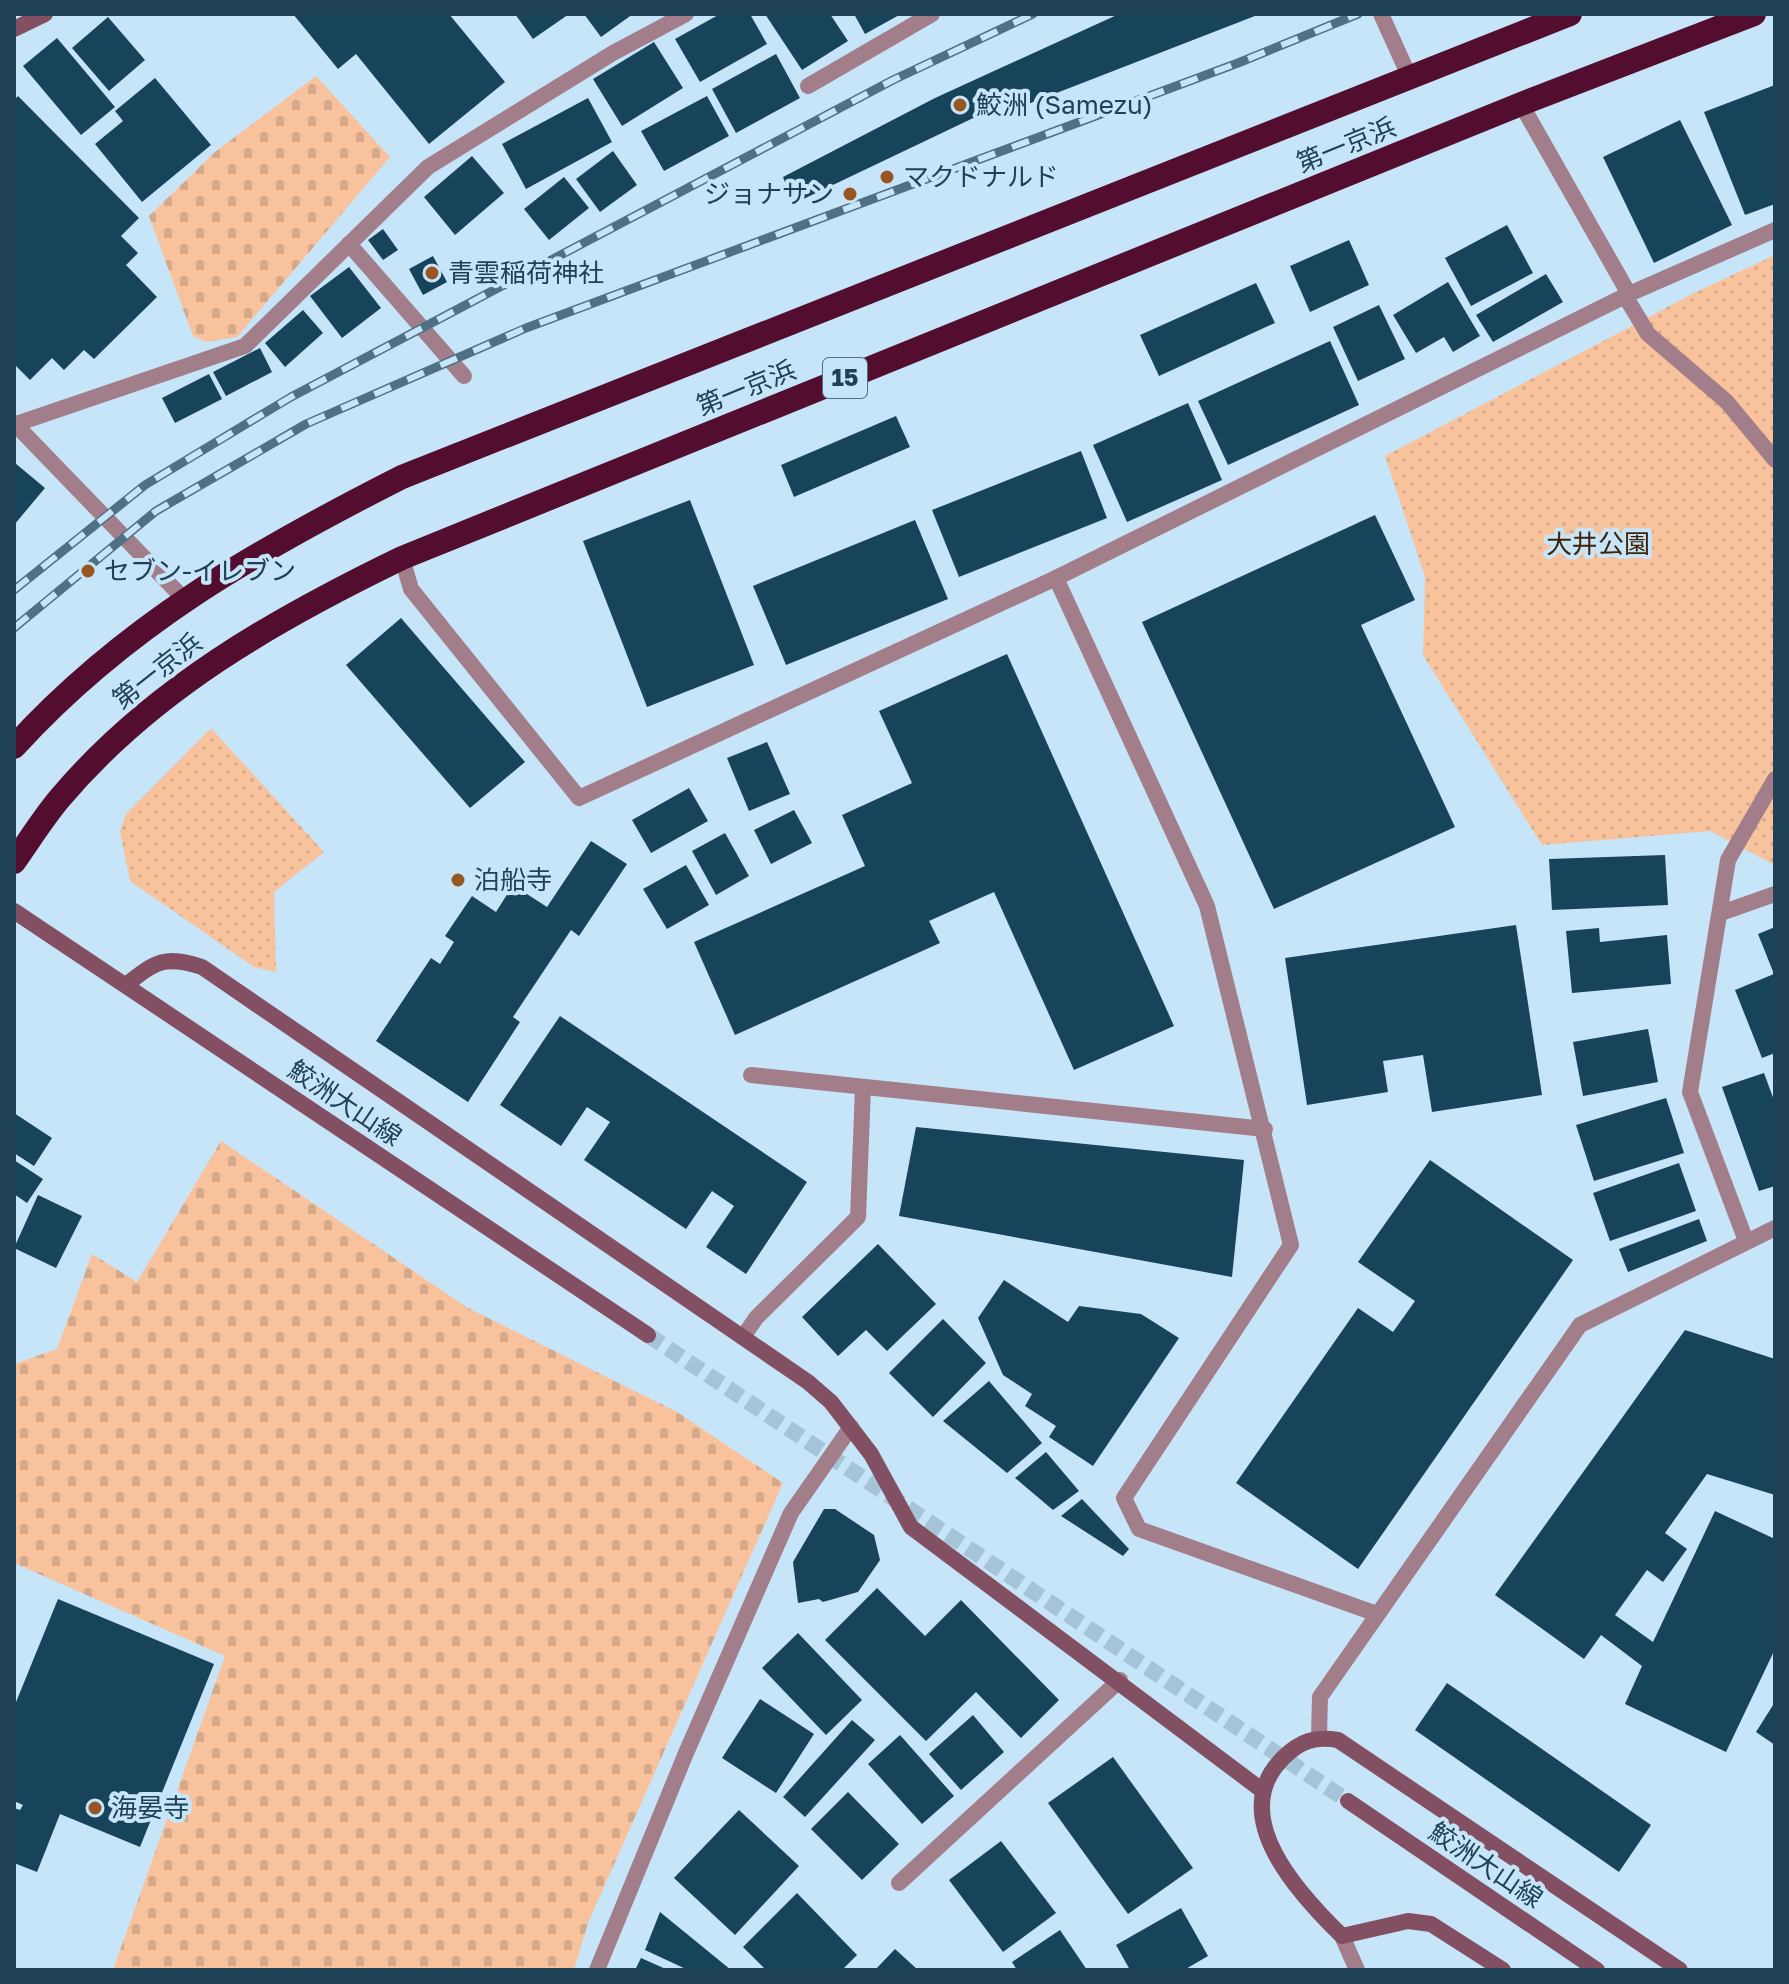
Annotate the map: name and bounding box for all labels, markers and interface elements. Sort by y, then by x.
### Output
place label: 鮫洲 (Samezu) [976,89,1153,120]
marker: 鮫洲 (Samezu) [951,96,969,114]
street label: 第一京浜 [1292,111,1400,178]
place label: マクドナルド [903,161,1059,192]
marker: マクドナルド [878,168,896,186]
place label: ジョナサン [704,178,834,209]
marker: ジョナサン [841,185,859,203]
place label: 青雲稲荷神社 [448,257,604,288]
marker: 青雲稲荷神社 [423,264,441,282]
street label: 第一京浜 [692,354,800,421]
road number: 15 [823,358,867,398]
park label: 大井公園 [1546,528,1650,559]
place label: セブン-イレブン [104,555,296,586]
marker: セブン-イレブン [79,562,97,580]
street label: 第一京浜 [106,626,207,715]
place label: 泊船寺 [474,864,552,895]
marker: 泊船寺 [449,871,467,889]
street label: 鮫洲大山線 [283,1053,408,1152]
place label: 海晏寺 [111,1792,189,1823]
marker: 海晏寺 [86,1799,104,1817]
street label: 鮫洲大山線 [1424,1815,1549,1914]

